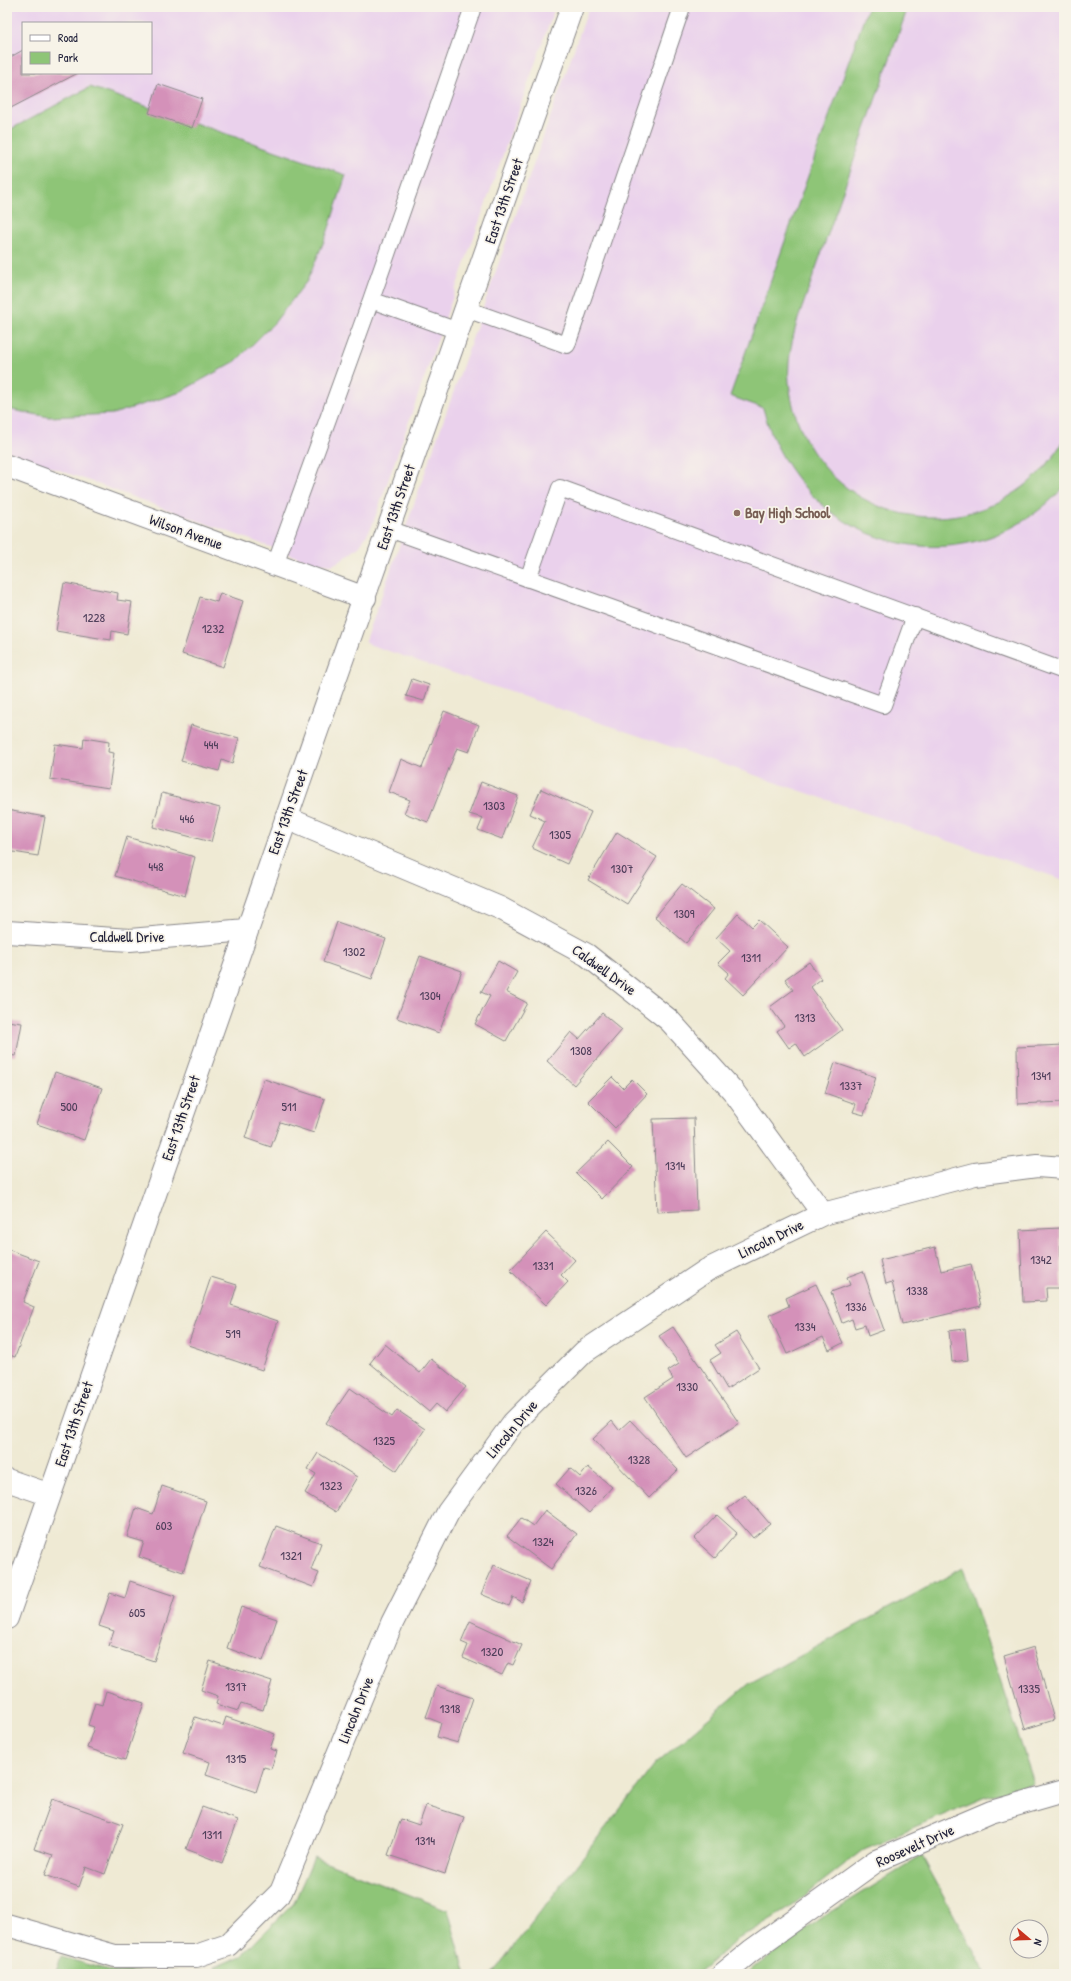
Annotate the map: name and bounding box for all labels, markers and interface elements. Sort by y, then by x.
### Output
legend [22,22,152,74]
text: Road [58,29,78,46]
text: Park [58,49,78,66]
street label: East 13th Street [479,155,528,246]
street label: East 13th Street [371,461,420,552]
place label: Bay High School [745,502,831,524]
marker: Bay High School [732,508,742,518]
street label: Wilson Avenue [147,509,226,555]
house number: 1228 [83,608,106,626]
house number: 1232 [202,619,224,637]
house number: 444 [204,735,218,753]
street label: East 13th Street [262,766,313,857]
house number: 1303 [483,796,505,814]
house number: 446 [180,809,194,827]
house number: 1305 [549,825,571,843]
house number: 448 [148,857,164,875]
house number: 1307 [611,859,633,877]
house number: 1309 [673,904,695,922]
street label: Caldwell Drive [89,926,165,947]
street label: Caldwell Drive [568,939,641,1000]
house number: 1302 [343,942,365,960]
house number: 1311 [741,948,761,966]
house number: 1304 [419,986,441,1004]
house number: 1313 [794,1008,816,1026]
house number: 1308 [570,1041,592,1059]
house number: 1341 [1031,1066,1051,1084]
street label: East 13th Street [156,1072,205,1163]
house number: 1337 [840,1076,862,1094]
house number: 500 [60,1097,78,1115]
house number: 511 [282,1097,297,1115]
house number: 1314 [665,1156,685,1174]
street label: Lincoln Drive [735,1214,807,1263]
house number: 1342 [1030,1250,1052,1268]
house number: 1331 [532,1256,554,1274]
house number: 1338 [906,1281,928,1299]
house number: 1336 [845,1297,867,1315]
house number: 1334 [794,1317,816,1335]
house number: 519 [226,1324,241,1342]
house number: 1330 [676,1377,698,1395]
street label: East 13th Street [49,1378,98,1469]
street label: Lincoln Drive [481,1395,542,1462]
house number: 1325 [373,1431,396,1449]
house number: 1328 [628,1450,650,1468]
house number: 1323 [320,1476,342,1494]
house number: 1326 [575,1481,597,1499]
house number: 603 [156,1516,173,1534]
house number: 1324 [532,1532,554,1550]
house number: 1321 [280,1546,302,1564]
house number: 605 [129,1603,146,1621]
house number: 1320 [481,1642,503,1660]
street label: Lincoln Drive [333,1673,378,1746]
house number: 1317 [225,1677,247,1695]
house number: 1335 [1018,1679,1040,1697]
house number: 1318 [440,1699,461,1717]
house number: 1315 [226,1749,247,1767]
street label: Roosevelt Drive [872,1819,957,1872]
house number: 1311 [202,1825,222,1843]
house number: 1314 [415,1831,435,1849]
north arrow [1009,1919,1049,1959]
text: N [1031,1937,1046,1947]

